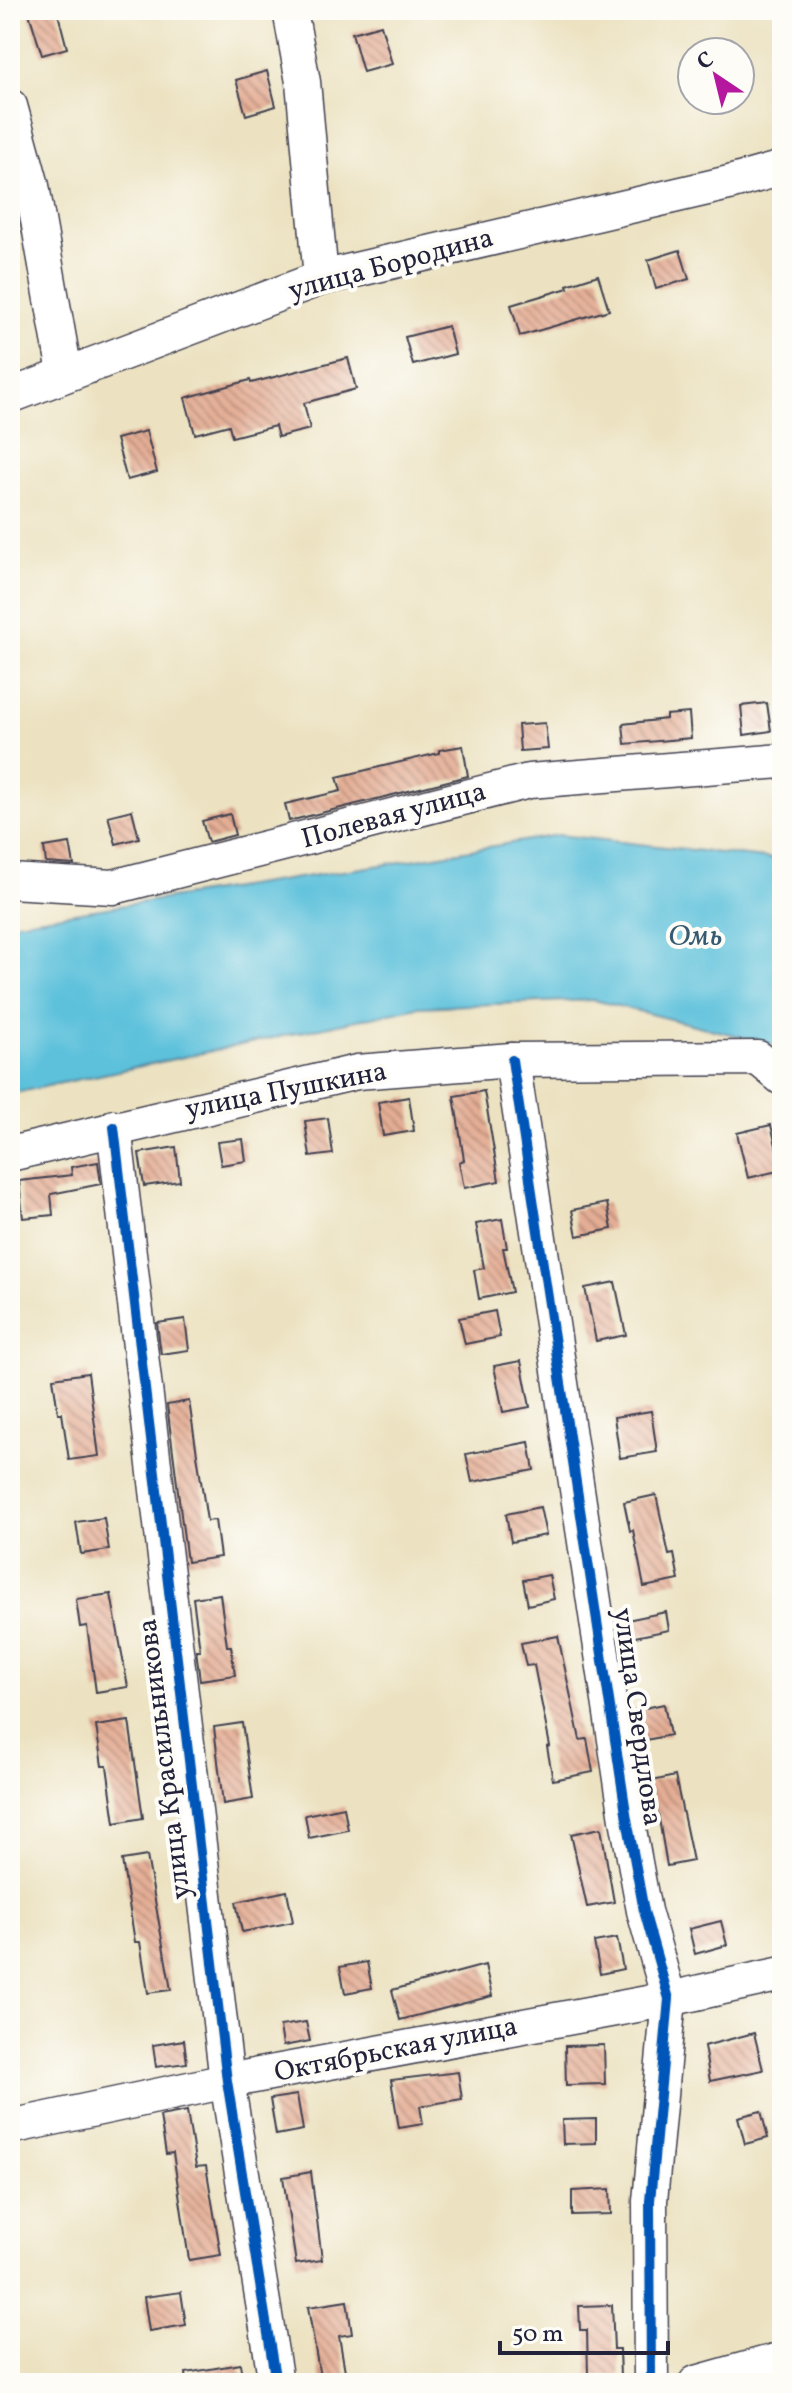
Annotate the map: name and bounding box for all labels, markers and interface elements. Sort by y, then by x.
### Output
north arrow [676,36,756,116]
text: С [691,45,721,78]
street label: улица Бородина [284,219,498,311]
street label: Полевая улица [297,773,491,859]
water label: Омь [668,916,722,958]
street label: улица Пушкина [182,1052,390,1130]
street label: улица Свердлова [602,1606,672,1828]
street label: улица Красильникова [128,1616,202,1902]
street label: Октябрьская улица [271,2007,521,2093]
scale bar [500,2305,668,2355]
text: 50 m [512,2318,564,2352]

